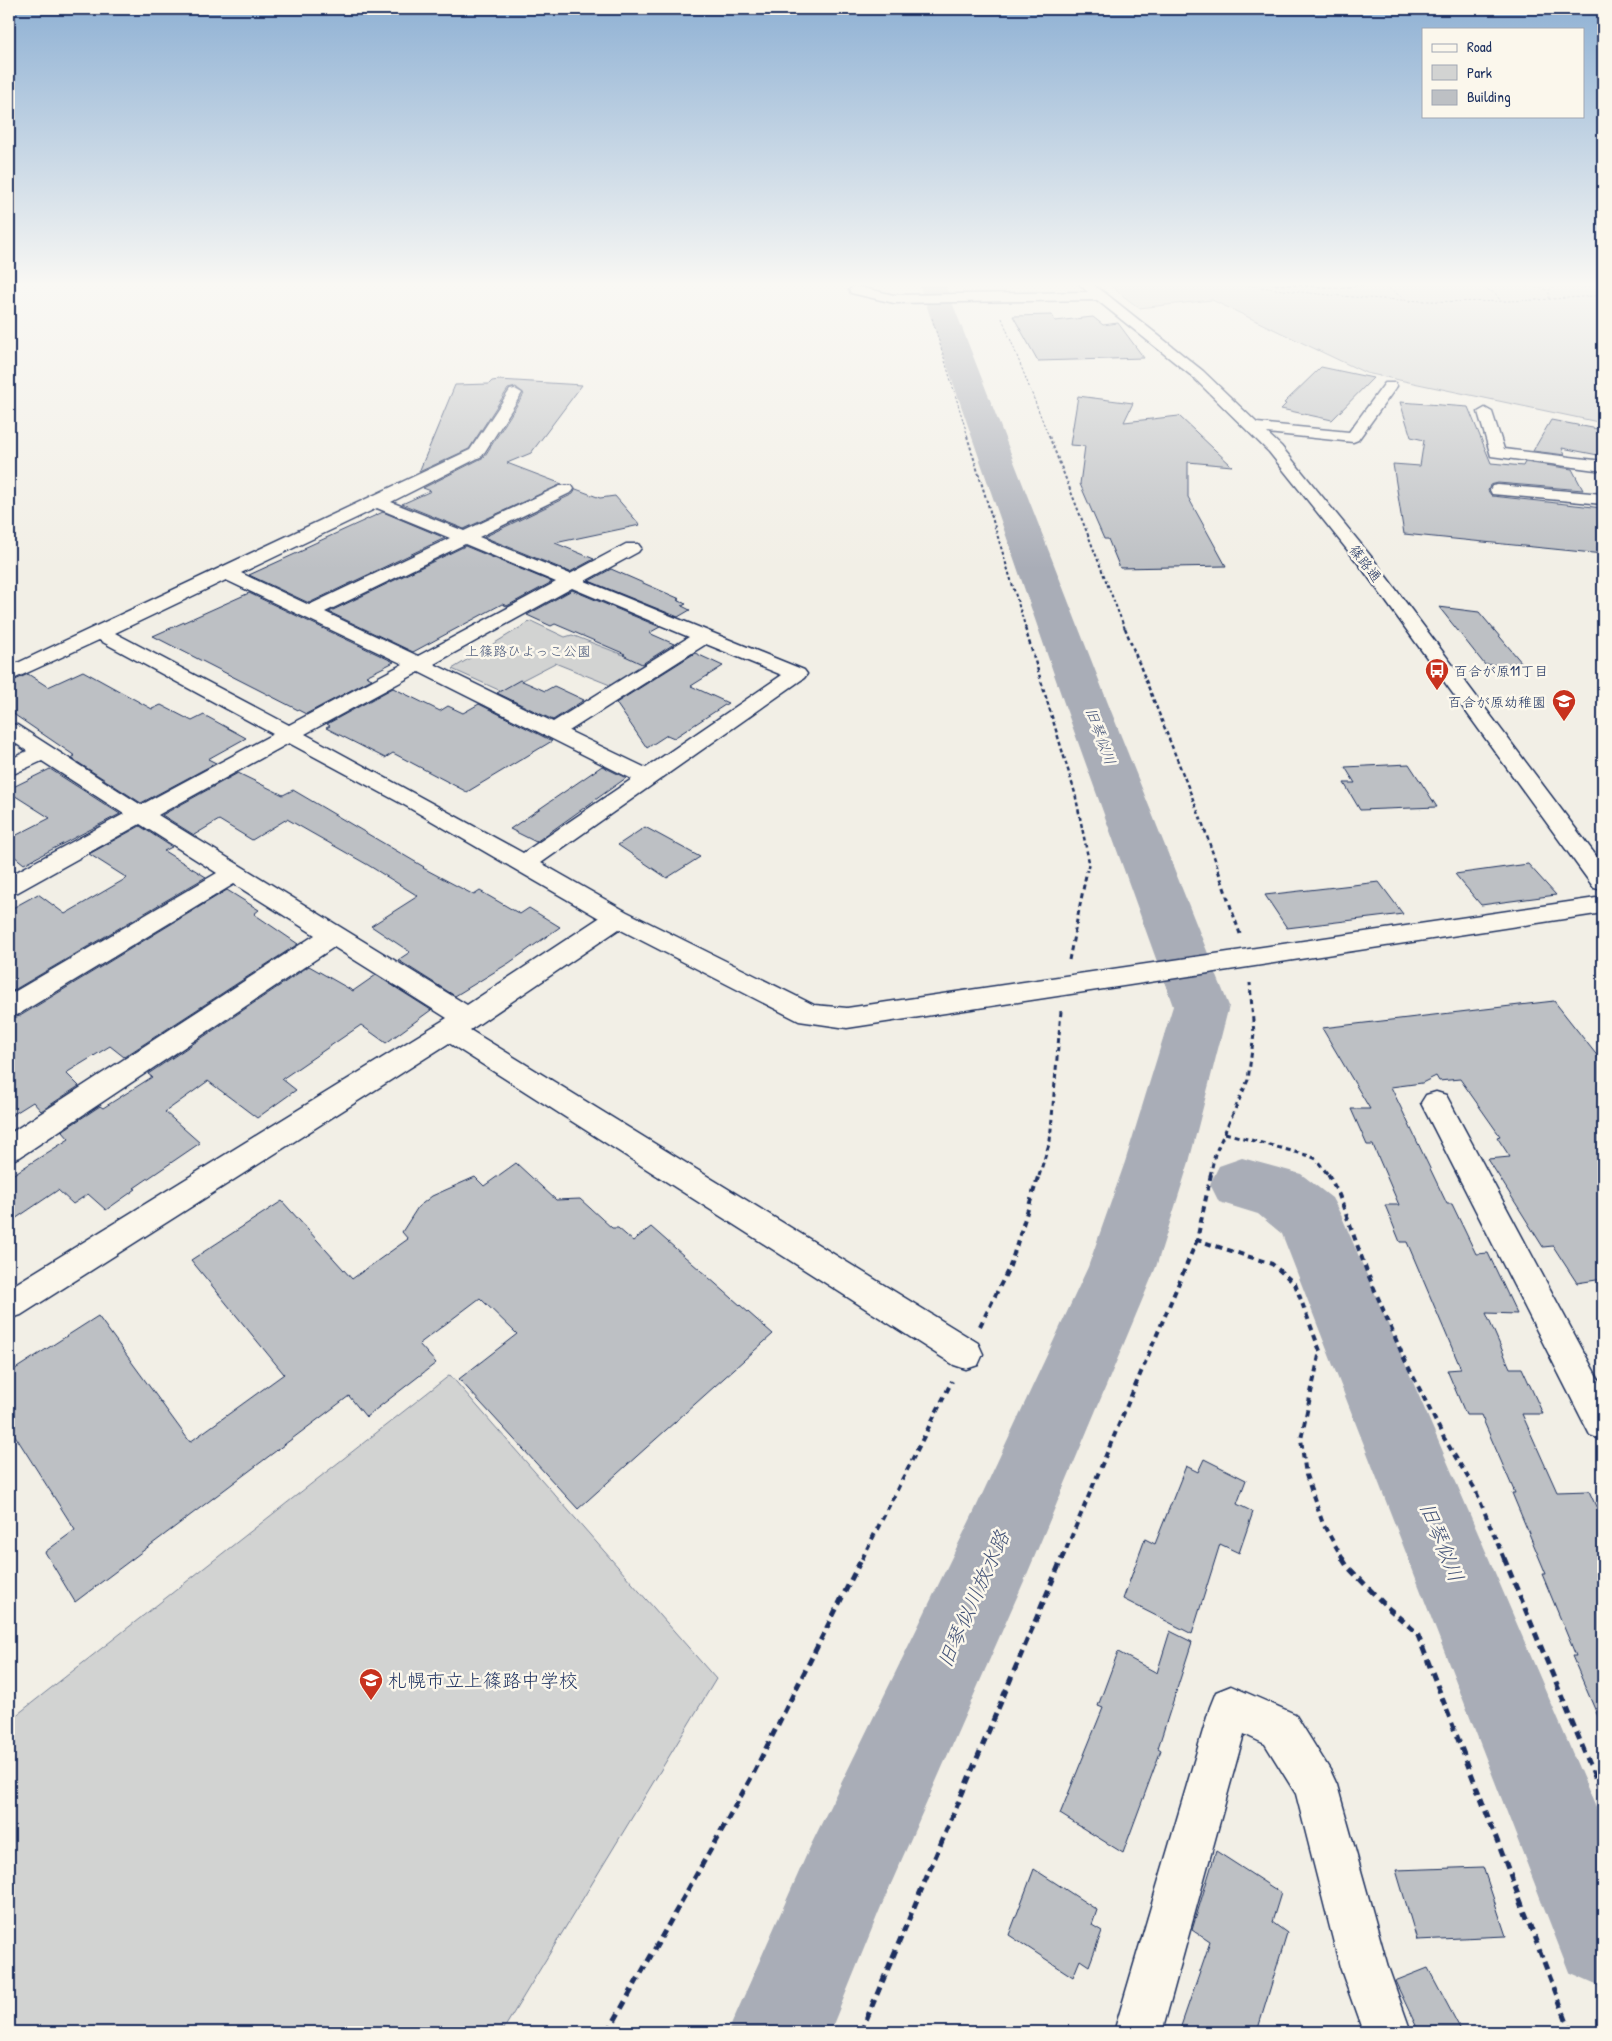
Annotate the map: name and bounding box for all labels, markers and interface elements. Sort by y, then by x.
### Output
legend [1422,28,1584,118]
text: Road [1467,36,1492,57]
text: Park [1467,62,1492,83]
text: Building [1467,86,1511,107]
street label: 篠路通 [1346,541,1386,585]
park label: 上篠路ひよっこ公園 [465,641,591,660]
bus stop icon: 百合が原11丁目 [1424,657,1450,691]
place label: 百合が原11丁目 [1454,661,1548,680]
school or university icon: 百合が原幼稚園 [1551,688,1577,722]
place label: 百合が原幼稚園 [1448,692,1546,711]
water label: 旧琴似川 [1081,704,1121,768]
water label: 旧琴似川 [1413,1498,1471,1586]
water label: 旧琴似川放水路 [930,1525,1017,1672]
school or university icon: 札幌市立上篠路中学校 [358,1667,384,1701]
place label: 札幌市立上篠路中学校 [388,1667,578,1693]

